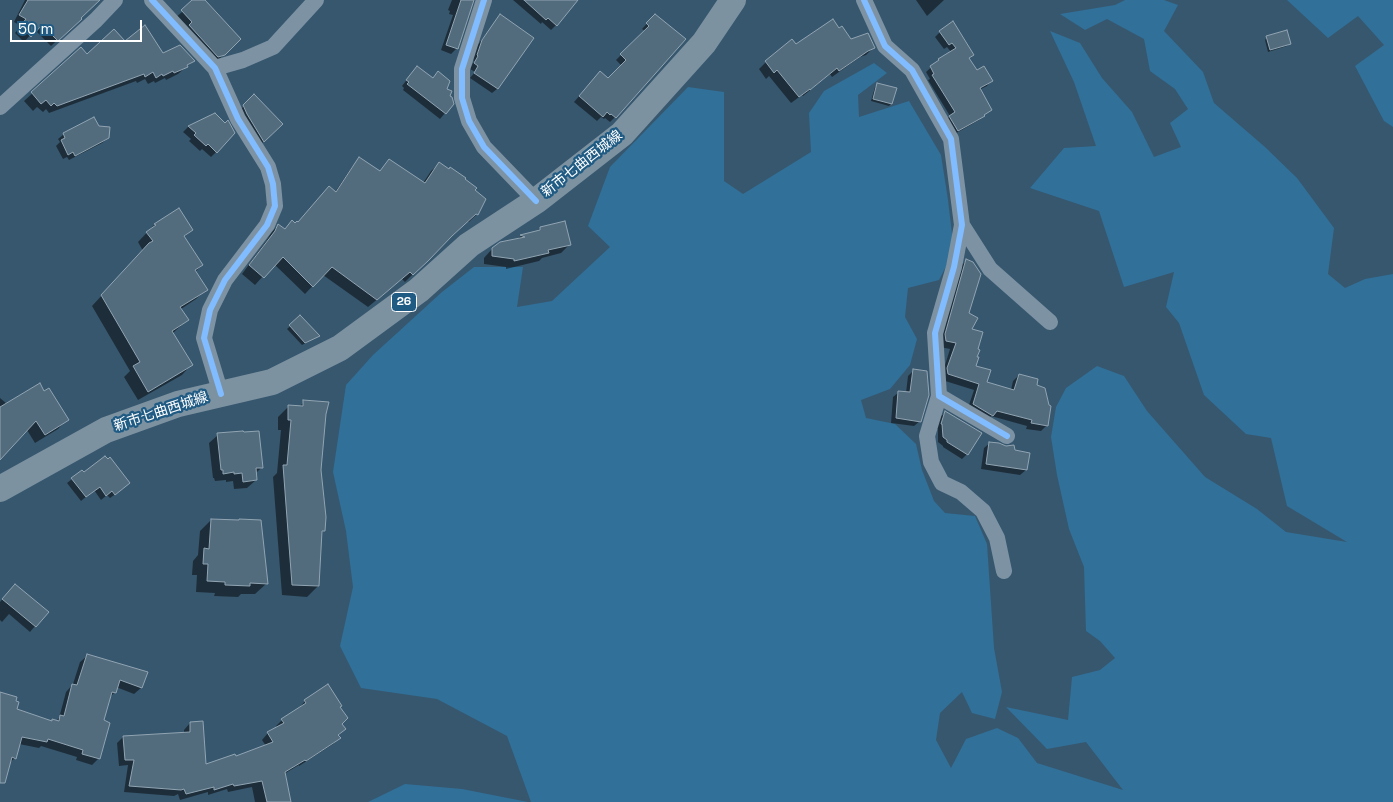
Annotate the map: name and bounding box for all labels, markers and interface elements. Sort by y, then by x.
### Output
scale bar [12,10,145,42]
text: 50 m [18,19,53,38]
street label: 新市七曲西城線 [538,127,626,201]
road number: 26 [392,292,416,312]
street label: 新市七曲西城線 [112,389,210,435]

